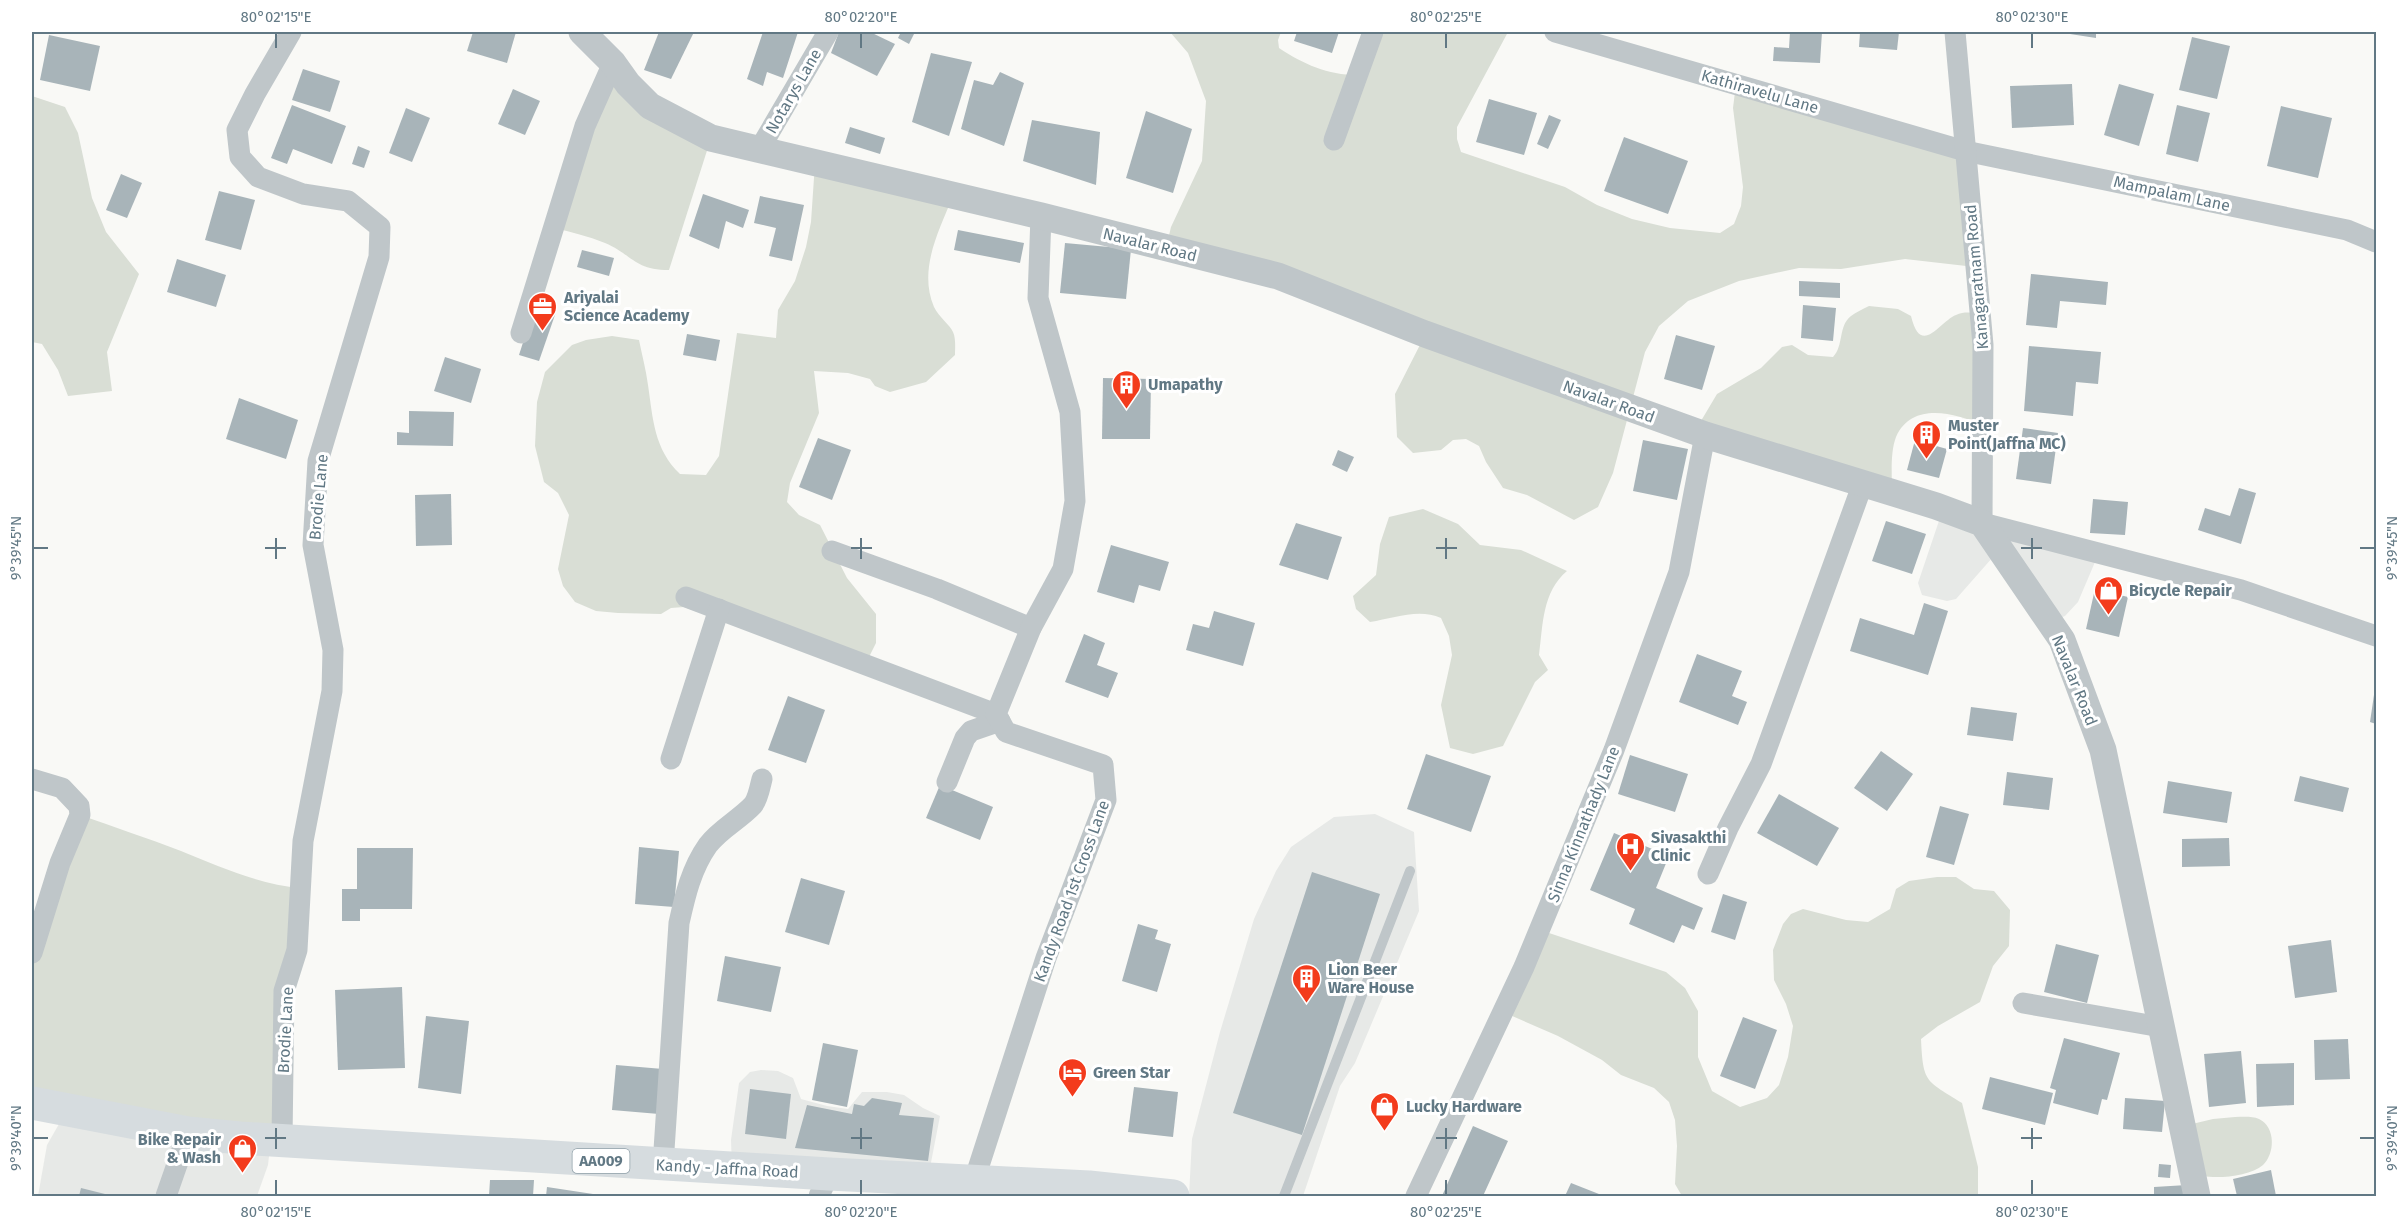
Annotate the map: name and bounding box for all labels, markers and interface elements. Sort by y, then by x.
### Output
text: 80°02'15"E [241,8,311,26]
text: 80°02'20"E [824,8,898,26]
text: 80°02'25"E [1410,8,1482,26]
text: 80°02'30"E [1995,8,2069,26]
street label: Notarys Lane [761,45,825,137]
street label: Kathiravelu Lane [1699,66,1821,117]
street label: Mampalam Lane [2112,172,2232,215]
street label: Kanagaratnam Road [1961,204,1992,350]
street label: Navalar Road [1101,224,1199,265]
place label: Ariyalai Science Academy [563,288,690,325]
office icon: Ariyalai Science Academy [527,290,559,332]
building icon: Umapathy [1111,368,1143,410]
place label: Umapathy [1148,375,1223,394]
street label: Navalar Road [1560,376,1657,427]
place label: Muster Point(Jaffna MC) [1948,416,2066,453]
building icon: Muster Point(Jaffna MC) [1911,418,1943,460]
street label: Brodie Lane [305,453,332,541]
text: 9°39'45"N [7,516,25,580]
text: 9°39'45"N [2383,516,2401,580]
shop icon: Bicycle Repair [2092,574,2124,616]
place label: Bicycle Repair [2129,581,2232,600]
street label: Navalar Road [2048,632,2101,728]
street label: Sinna Kinnathady Lane [1543,743,1623,905]
street label: Kandy Road 1st Cross Lane [1030,798,1113,985]
place label: Sivasakthi Clinic [1651,828,1726,865]
hospital icon: Sivasakthi Clinic [1614,830,1646,872]
place label: Lion Beer Ware House [1328,960,1414,997]
building icon: Lion Beer Ware House [1291,962,1323,1004]
street label: Brodie Lane [274,986,297,1074]
hotel icon: Green Star [1056,1056,1088,1098]
place label: Green Star [1093,1063,1171,1082]
shop icon: Lucky Hardware [1369,1090,1401,1132]
place label: Lucky Hardware [1406,1097,1522,1116]
text: 9°39'40"N [7,1105,25,1171]
text: 9°39'40"N [2383,1105,2401,1171]
place label: Bike Repair & Wash [138,1130,222,1167]
shop icon: Bike Repair & Wash [226,1132,258,1174]
road number: AA009 [572,1149,630,1173]
street label: Kandy - Jaffna Road [655,1155,799,1182]
text: 80°02'15"E [241,1203,311,1221]
text: 80°02'20"E [824,1203,898,1221]
text: 80°02'25"E [1410,1203,1482,1221]
text: 80°02'30"E [1995,1203,2069,1221]

